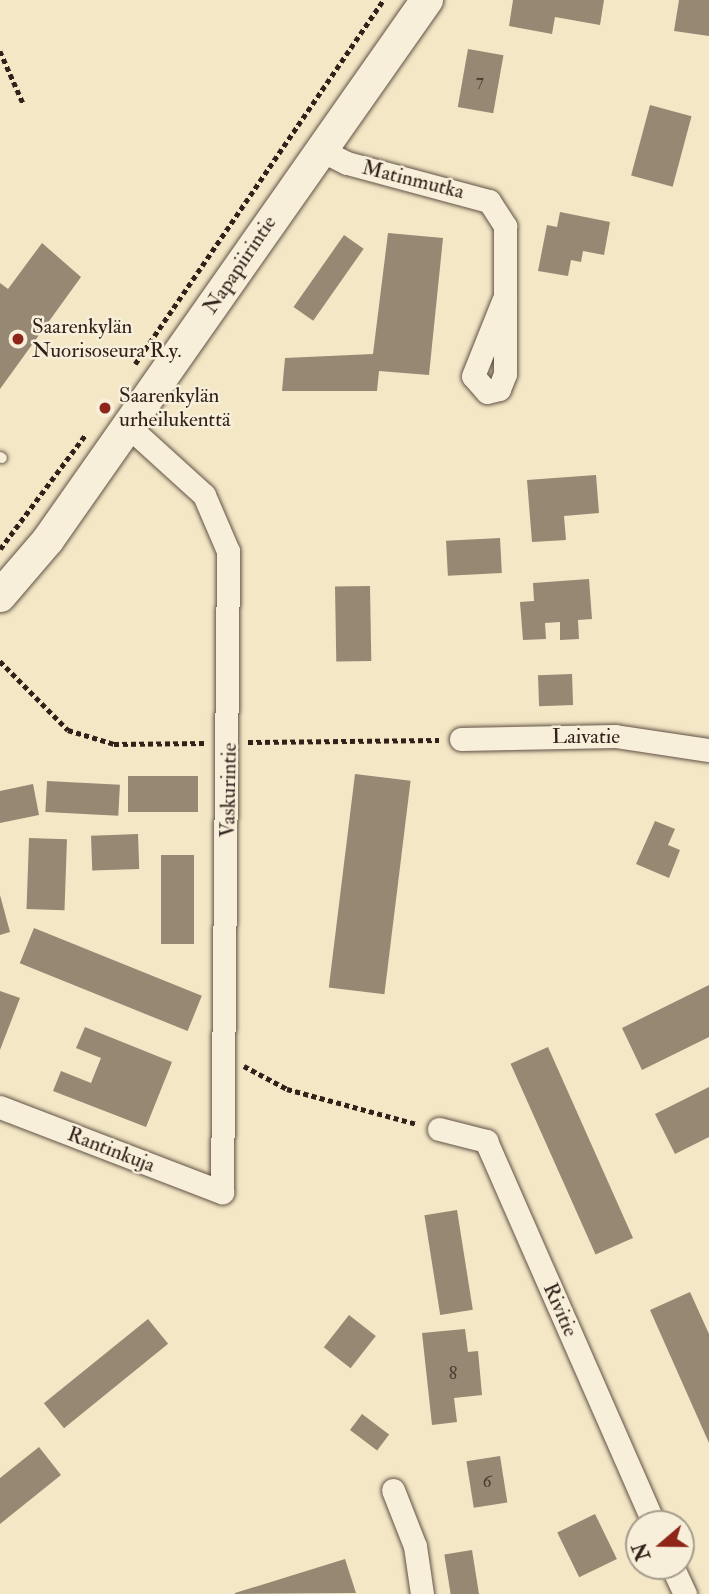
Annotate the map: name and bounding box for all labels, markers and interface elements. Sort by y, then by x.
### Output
house number: 7 [476,70,484,92]
street label: Matinmutka [359,155,467,205]
street label: Napapiirintie [198,211,282,319]
place label: Saarenkylän Nuorisoseura R.y. [32,314,182,364]
marker: Saarenkylän Nuorisoseura R.y. [10,331,26,347]
place label: Saarenkylän urheilukenttä [119,383,231,433]
marker: Saarenkylän urheilukenttä [97,400,113,416]
street label: Laivatie [552,724,620,750]
street label: Vaskurintie [216,742,242,838]
street label: Rantinkuja [64,1122,158,1178]
street label: Rivitie [537,1279,583,1341]
house number: 8 [449,1363,457,1385]
house number: 6 [482,1471,492,1493]
north arrow [625,1510,695,1580]
text: N [628,1539,656,1564]

